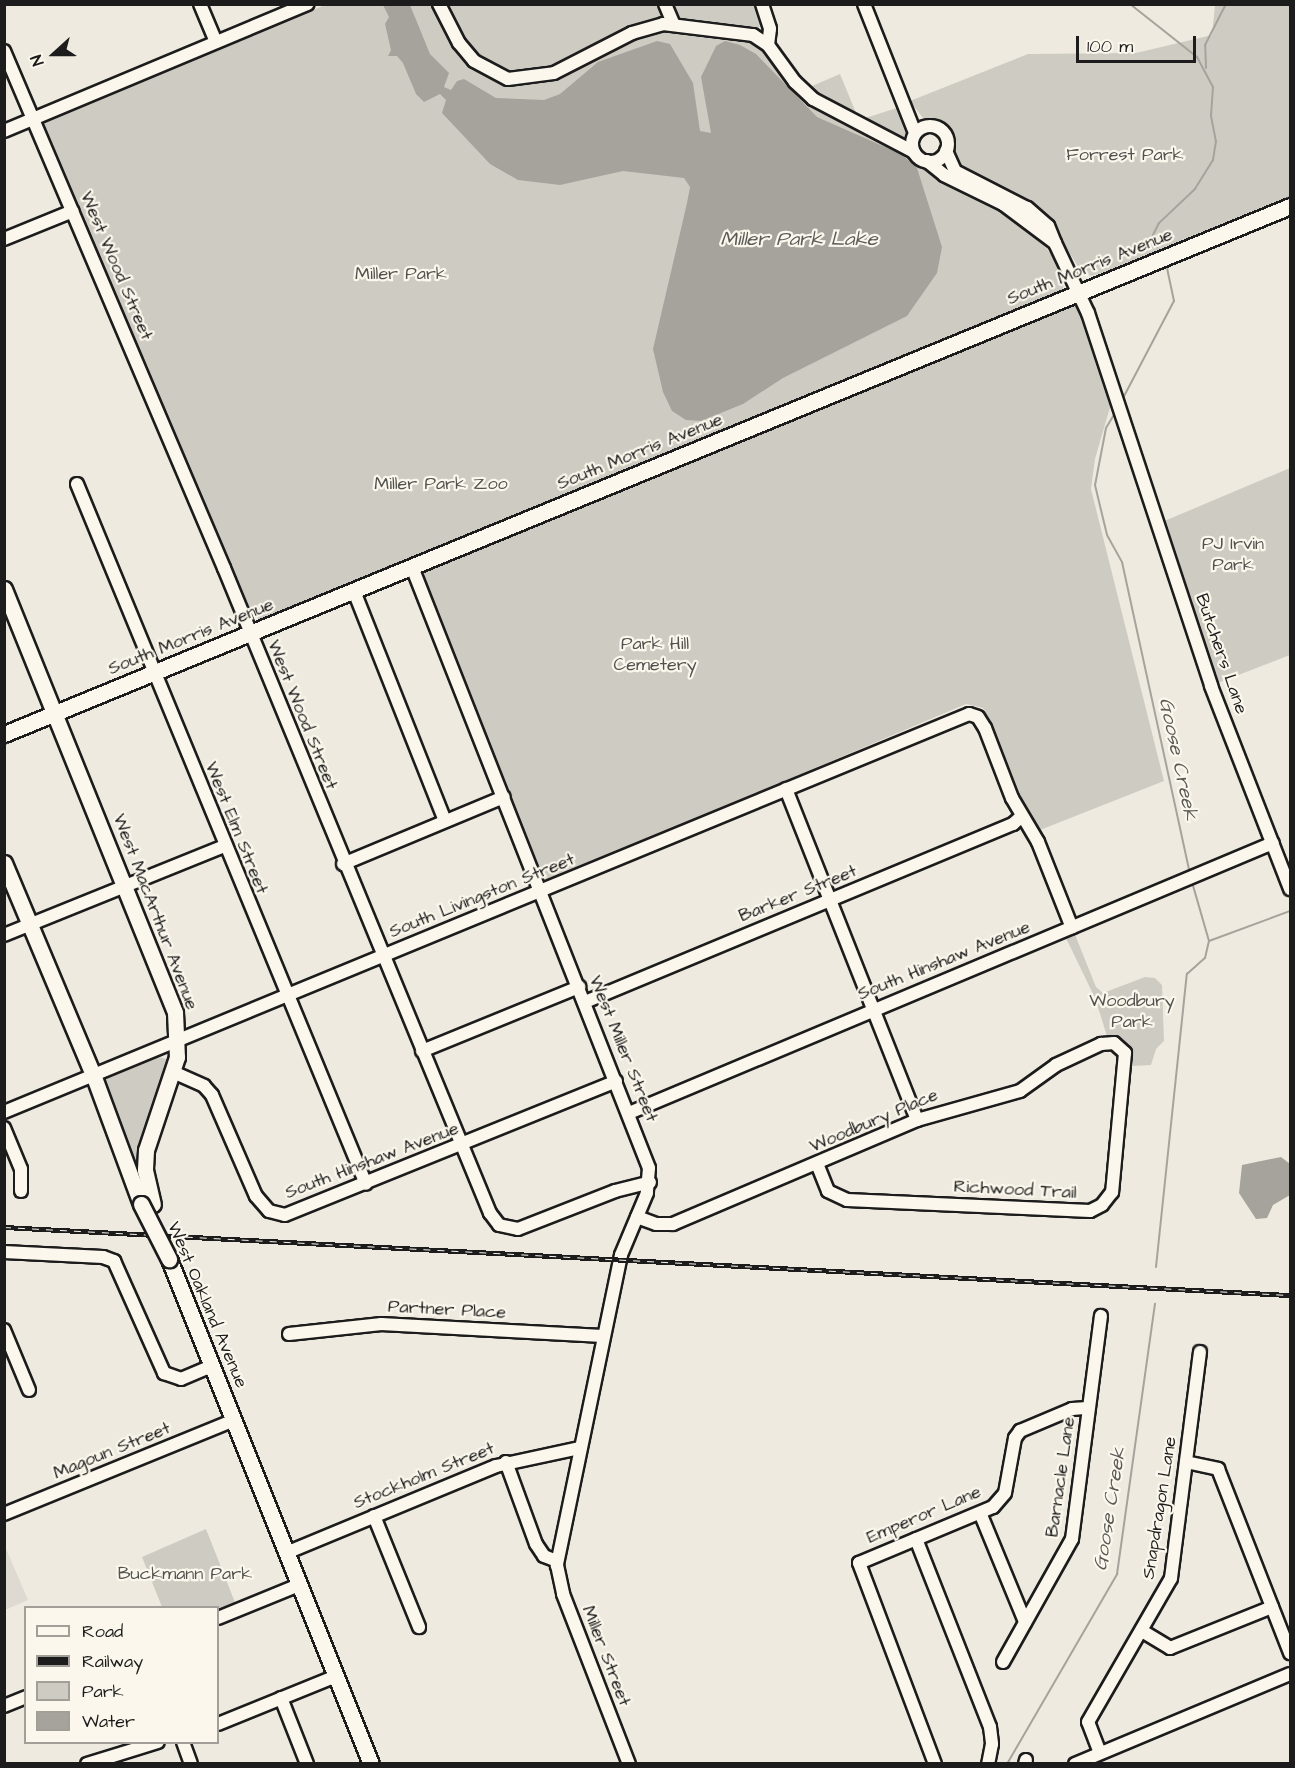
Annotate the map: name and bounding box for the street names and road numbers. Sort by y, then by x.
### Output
street label: West Wood Street [75,188,157,344]
street label: South Morris Avenue [1004,224,1176,310]
street label: South Morris Avenue [554,409,726,495]
street label: Butchers Lane [1190,591,1252,717]
street label: South Morris Avenue [105,594,277,680]
street label: West Wood Street [262,637,342,793]
street label: West Elm Street [200,759,272,897]
street label: West MacArthur Avenue [108,811,202,1013]
street label: South Livingston Street [386,849,578,943]
street label: Barker Street [736,861,860,927]
street label: South Hinshaw Avenue [855,916,1033,1006]
street label: West Miller Street [584,973,662,1125]
street label: Woodbury Place [807,1084,941,1158]
street label: South Hinshaw Avenue [282,1118,462,1204]
street label: Richwood Trail [953,1176,1077,1204]
street label: West Oakland Avenue [162,1219,252,1391]
street label: Partner Place [387,1296,507,1324]
street label: Barnacle Lane [1042,1415,1080,1539]
street label: Magoun Street [50,1418,174,1484]
street label: Snapdragon Lane [1138,1435,1182,1581]
street label: Stockholm Street [350,1438,498,1514]
street label: Emperor Lane [864,1481,984,1549]
street label: Miller Street [577,1603,635,1709]

